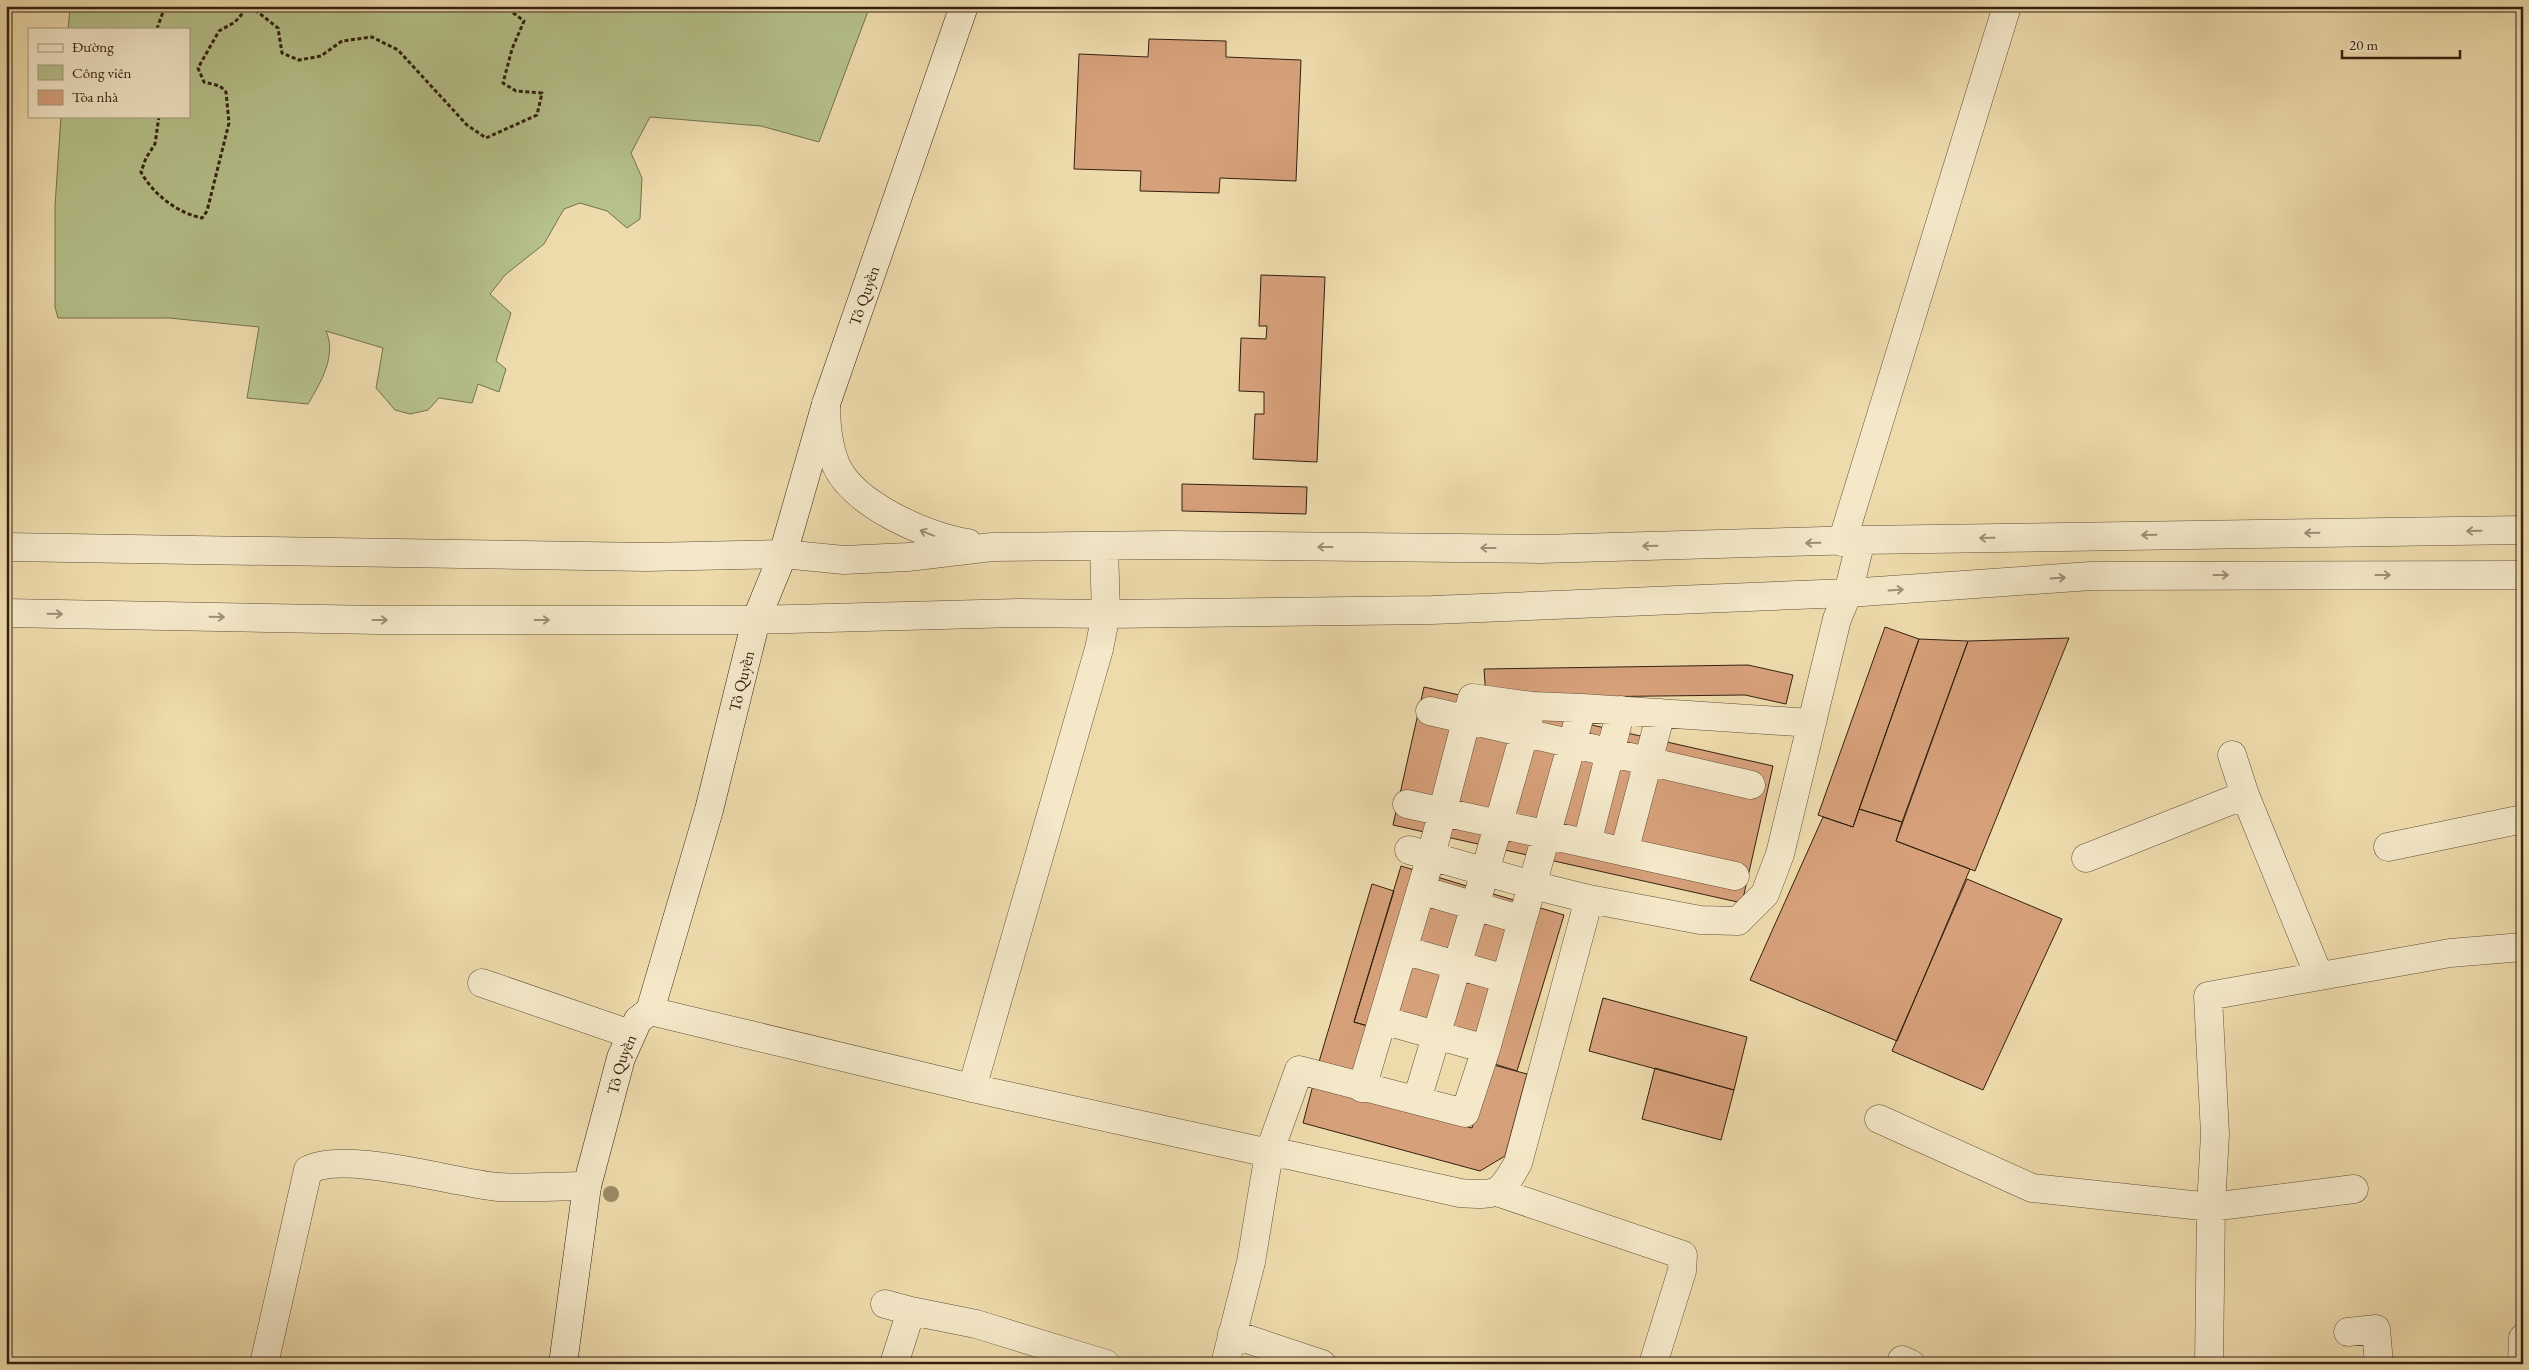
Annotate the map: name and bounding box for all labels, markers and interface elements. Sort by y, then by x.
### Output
legend [28,28,190,118]
scale bar [2342,28,2459,60]
text: 20 m [2349,35,2378,54]
text: Đường [72,37,114,56]
text: Công viên [72,63,132,82]
text: Tòa nhà [72,87,118,106]
street label: Tô Quyền [844,262,884,329]
one-way arrow [2466,526,2482,536]
one-way arrow [920,527,935,537]
one-way arrow [2304,528,2320,538]
one-way arrow [2141,531,2157,540]
one-way arrow [1979,533,1995,543]
one-way arrow [1805,538,1821,547]
one-way arrow [1318,542,1334,552]
one-way arrow [1643,542,1659,551]
one-way arrow [1480,544,1496,553]
one-way arrow [2212,570,2228,580]
one-way arrow [2374,570,2391,580]
one-way arrow [2050,573,2066,583]
one-way arrow [1888,585,1904,594]
one-way arrow [46,609,63,619]
one-way arrow [209,612,225,622]
one-way arrow [372,615,388,625]
one-way arrow [534,615,550,625]
street label: Tô Quyền [724,648,759,714]
street label: Tô Quyền [602,1031,641,1097]

